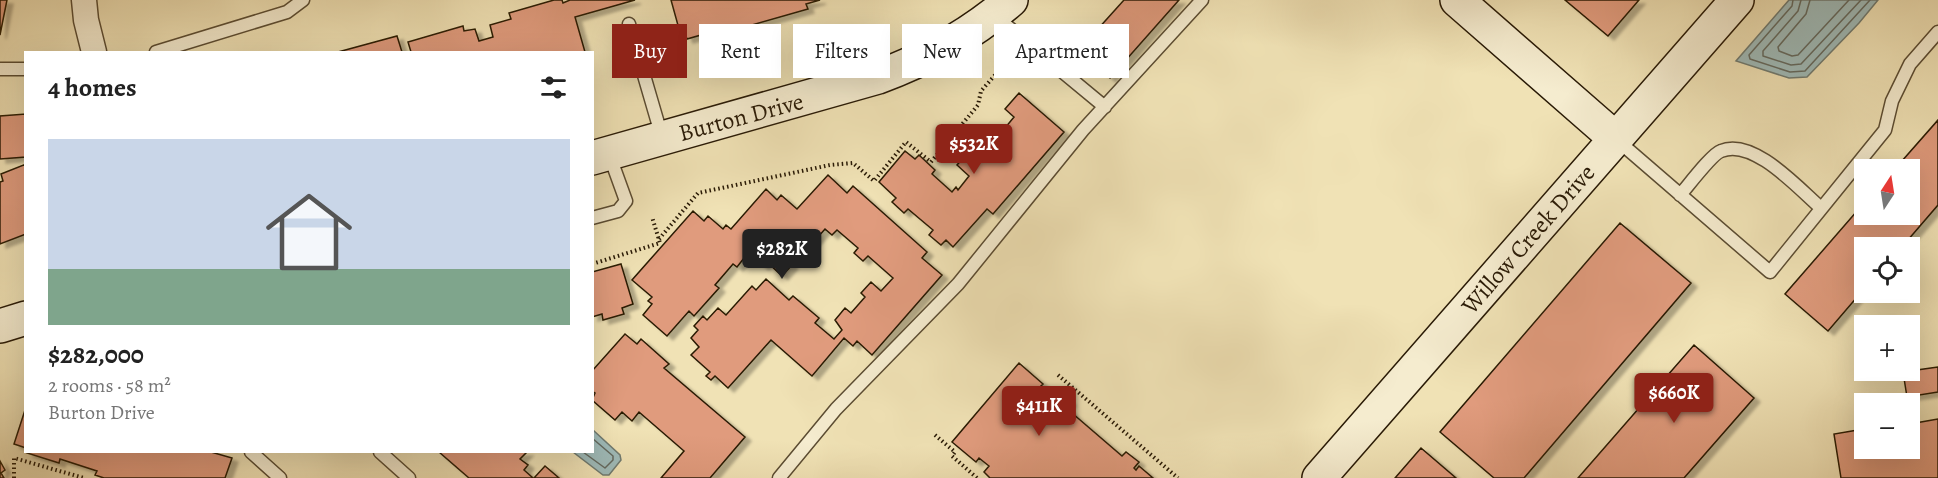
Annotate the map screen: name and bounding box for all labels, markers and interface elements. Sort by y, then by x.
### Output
chip: Buy [612,24,687,78]
chip: Rent [699,24,781,78]
chip: Filters [793,24,890,78]
chip: New [902,24,982,78]
chip: Apartment [994,24,1129,78]
text: 4 homes [48,70,137,105]
icon: filters [537,71,570,104]
street label: Burton Drive [675,85,807,149]
pin: $532K [932,124,1016,175]
text: $532K [949,130,999,157]
street label: Willow Creek Drive [1453,157,1602,321]
north arrow [1854,159,1920,225]
map controls [1854,159,1920,459]
icon: home [255,178,363,286]
pin: $282K [740,229,824,280]
text: $282K [756,235,808,262]
button: locate [1854,237,1920,303]
button: + [1854,315,1920,381]
text: $282,000 [48,337,144,372]
text: 2 rooms · 58 m² [48,372,171,399]
pin: $660K [1632,373,1716,424]
text: $660K [1648,379,1700,406]
pin: $411K [997,386,1081,437]
text: $411K [1016,392,1062,419]
button: − [1854,393,1920,459]
text: Burton Drive [48,399,155,426]

